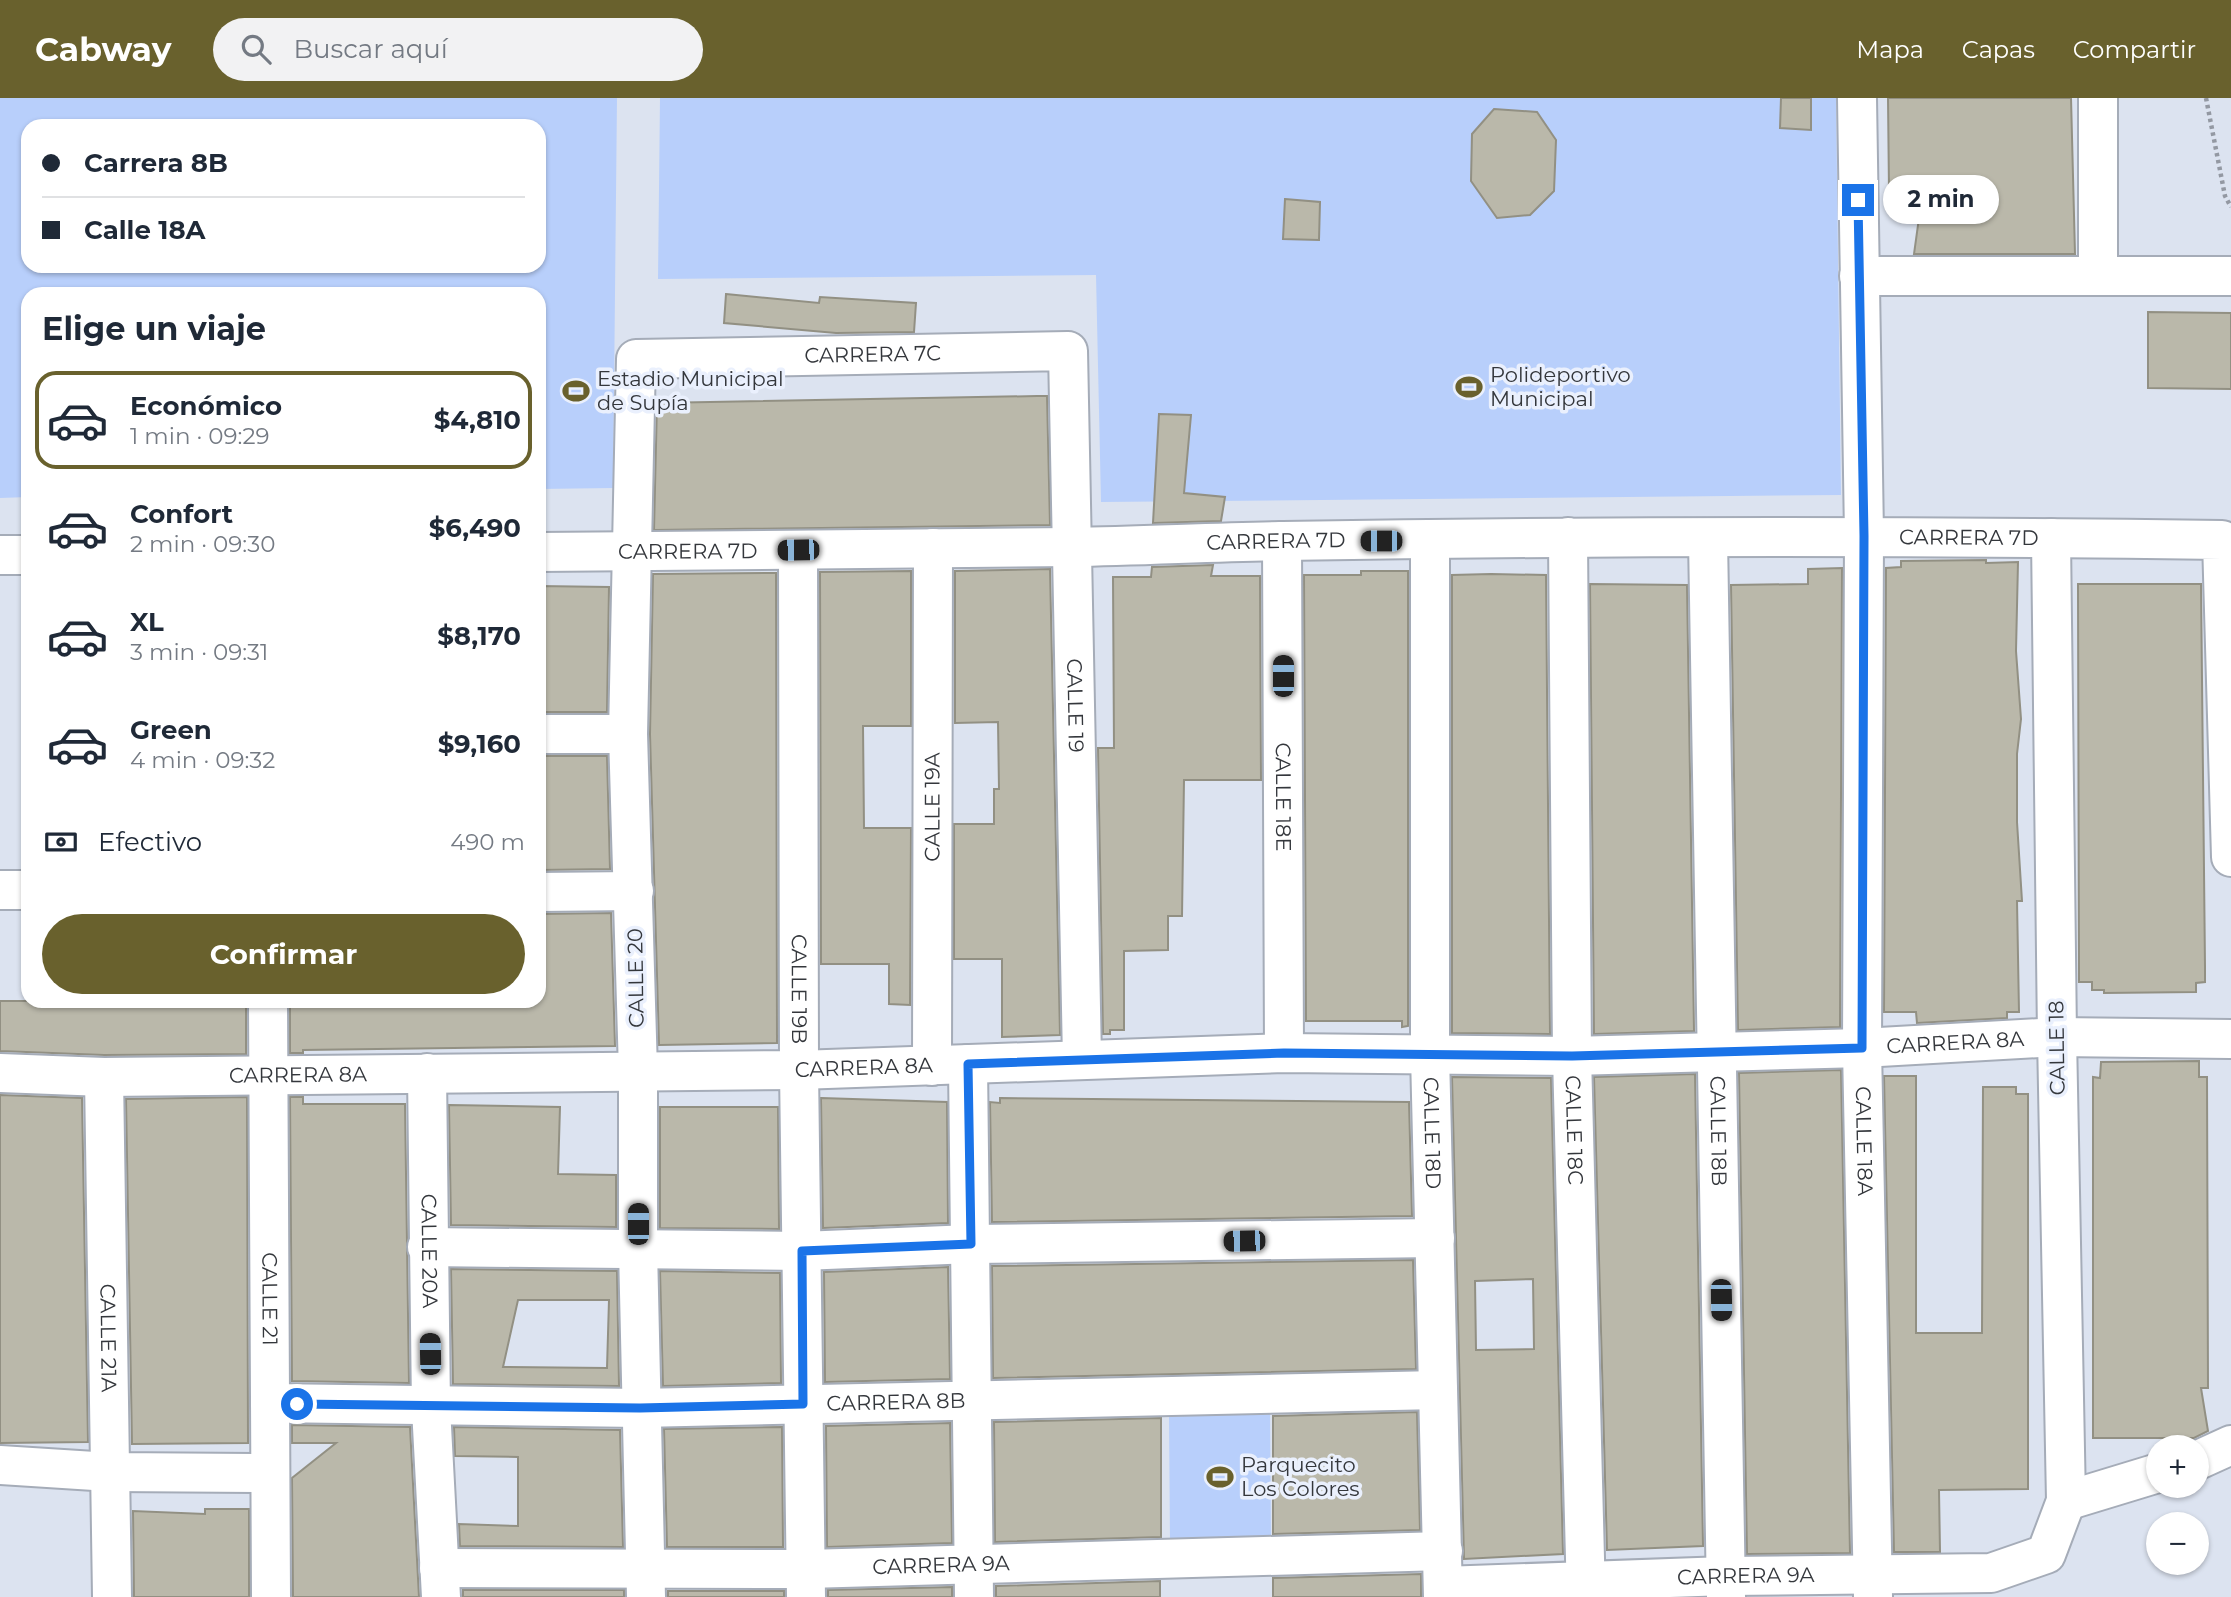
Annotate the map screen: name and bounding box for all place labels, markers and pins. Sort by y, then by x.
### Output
place label: Polideportivo Municipal [1490,362,1631,411]
place label: Estadio Municipal de Supía [597,366,784,415]
sports icon: Polideportivo Municipal [1454,372,1484,402]
sports icon: Estadio Municipal de Supía [561,376,591,406]
place label: Parquecito Los Colores [1241,1452,1360,1501]
sports icon: Parquecito Los Colores [1205,1462,1235,1492]

